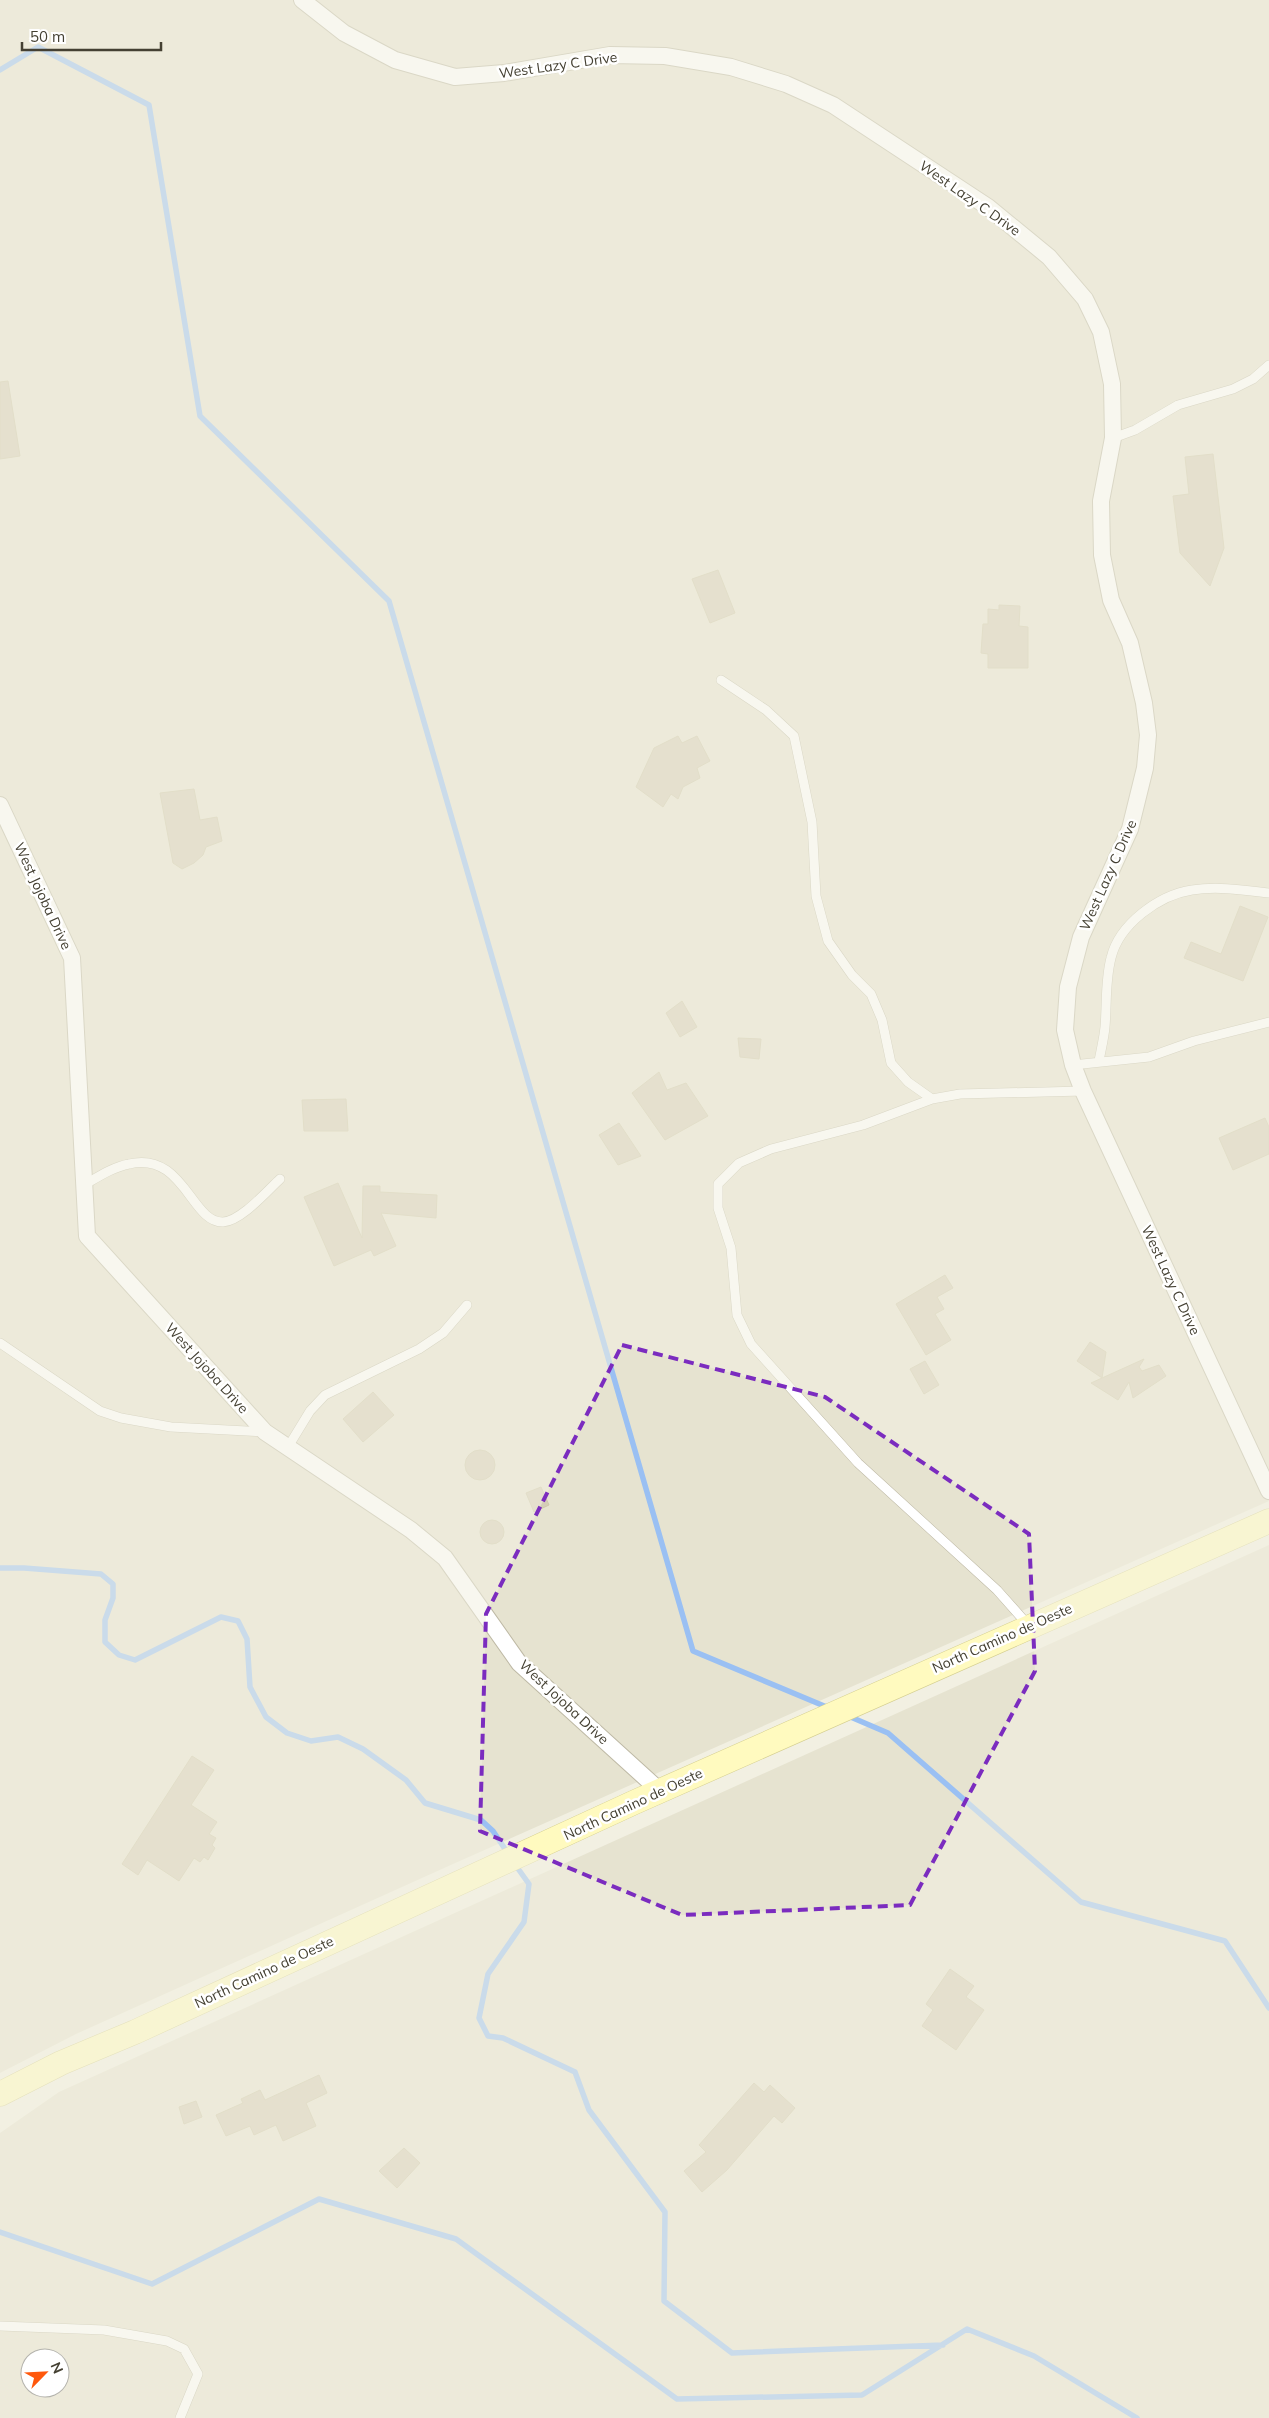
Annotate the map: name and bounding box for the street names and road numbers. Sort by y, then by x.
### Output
street label: West Lazy C Drive [498,48,618,82]
street label: West Lazy C Drive [916,156,1024,240]
street label: West Lazy C Drive [1076,817,1140,933]
street label: West Jojoba Drive [10,840,76,952]
street label: West Lazy C Drive [1138,1222,1204,1338]
street label: West Jojoba Drive [162,1319,252,1417]
street label: North Camino de Oeste [929,1599,1075,1677]
street label: West Jojoba Drive [515,1656,613,1748]
street label: North Camino de Oeste [561,1764,705,1844]
street label: North Camino de Oeste [192,1932,336,2012]

